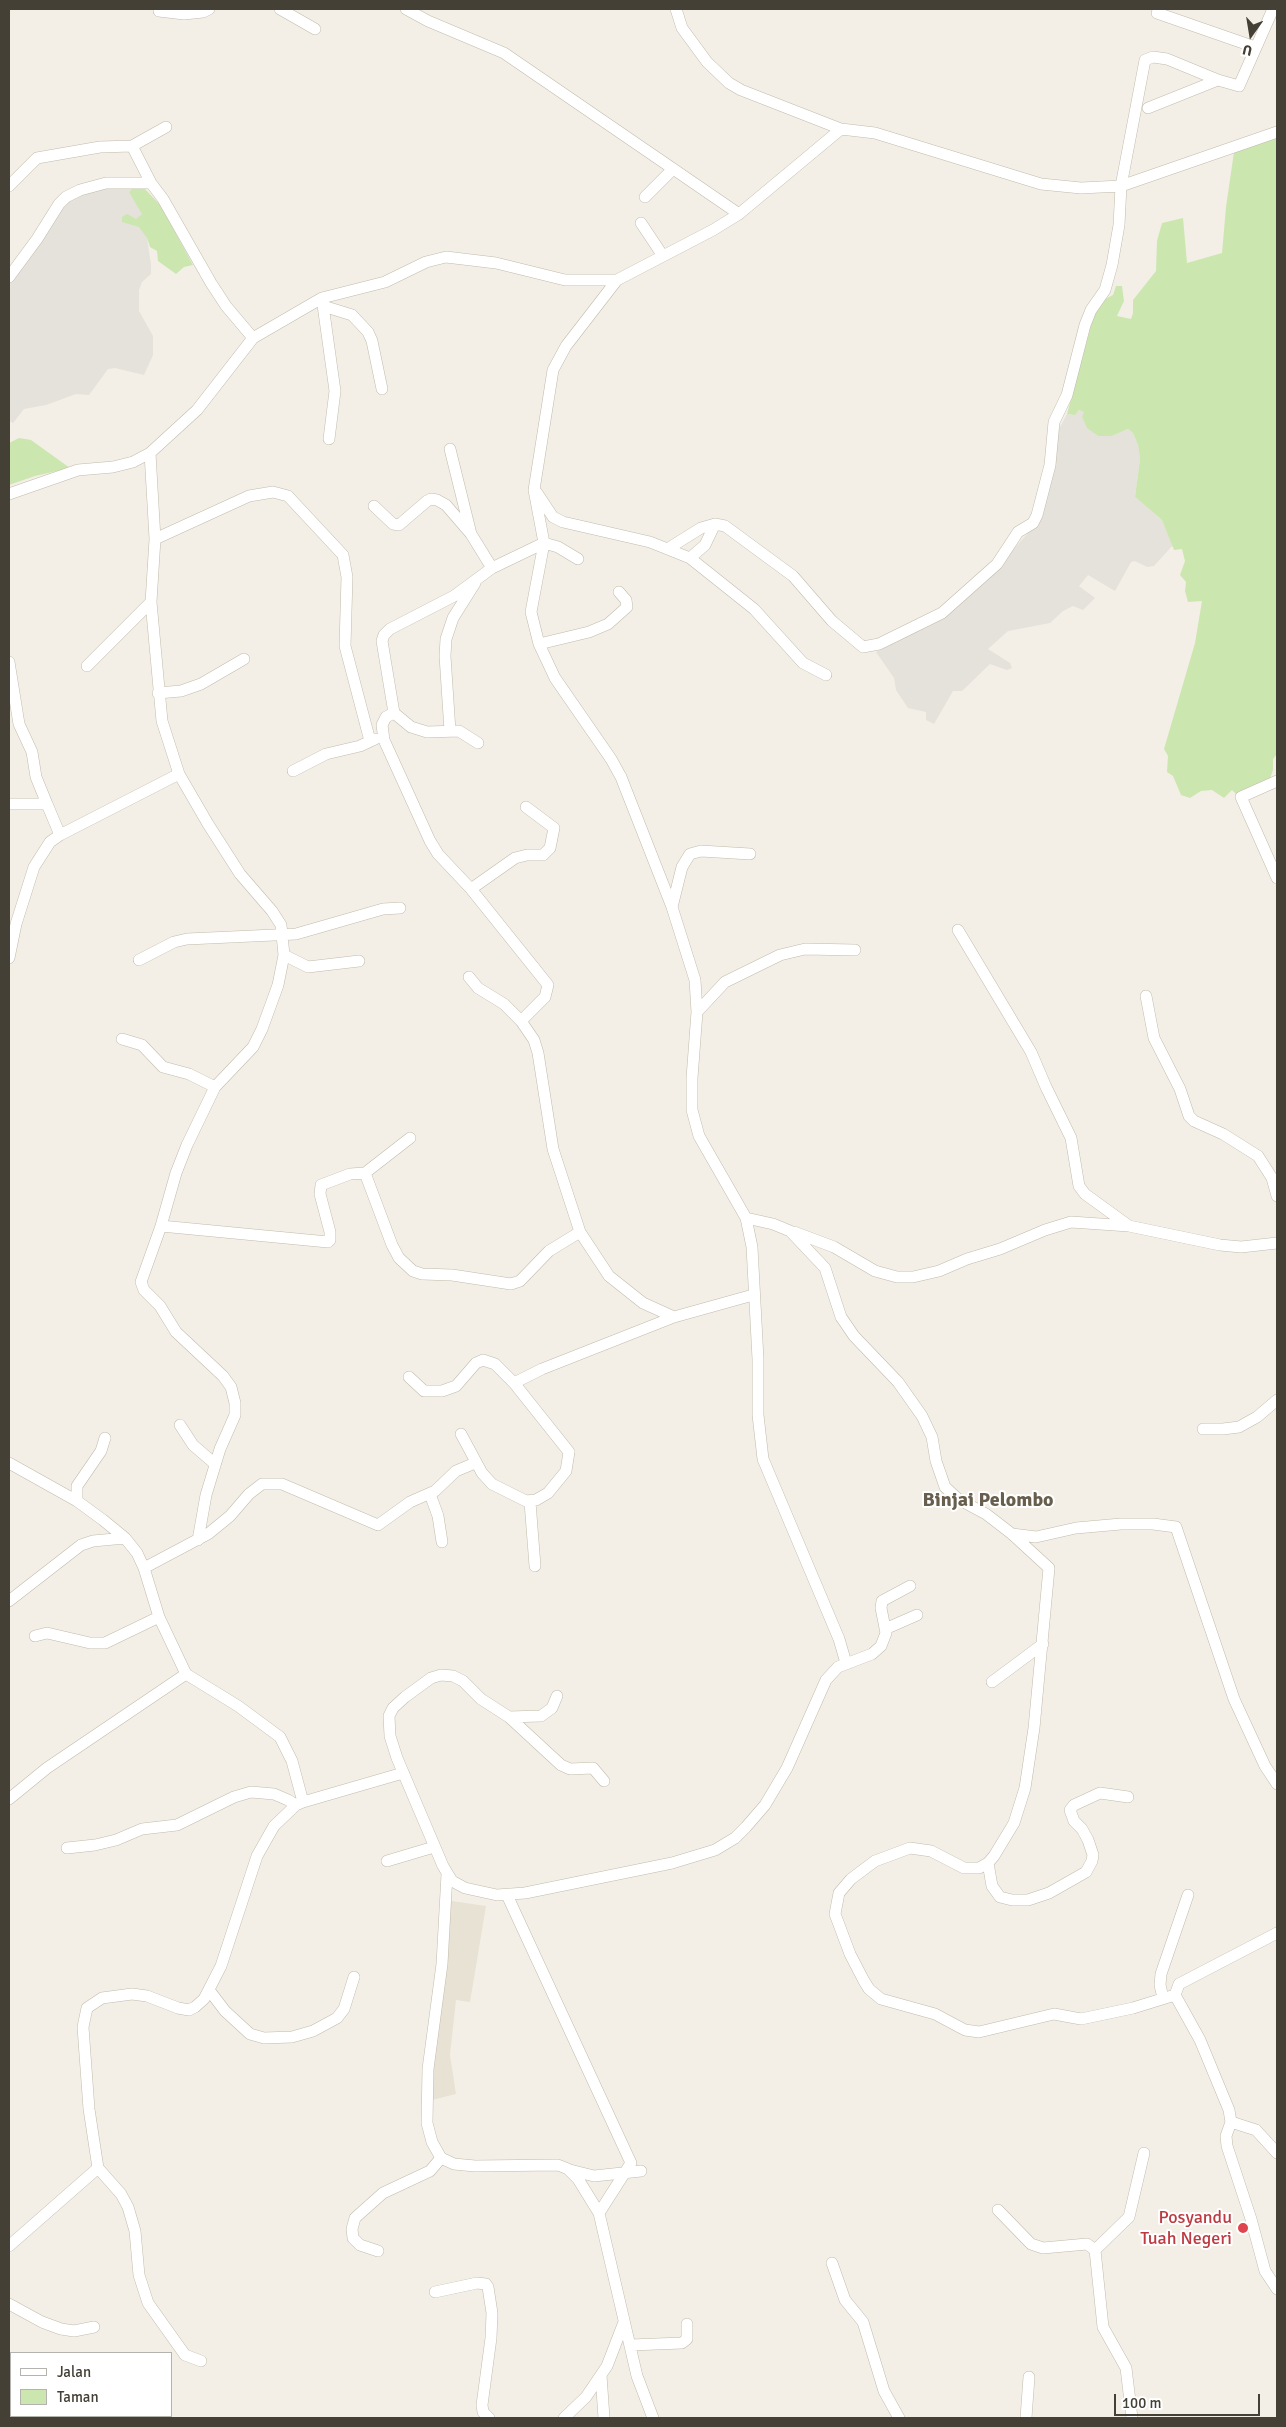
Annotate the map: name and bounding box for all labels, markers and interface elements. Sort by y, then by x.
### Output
north arrow [1226,10,1276,60]
text: U [1241,41,1254,59]
district label: Binjai Pelombo [922,1489,1054,1513]
place label: Posyandu Tuah Negeri [1140,2207,1232,2250]
marker: Posyandu Tuah Negeri [1236,2221,1250,2235]
legend [10,2352,172,2417]
text: Jalan [57,2363,91,2381]
scale bar [1116,2384,1262,2416]
text: Taman [57,2388,99,2406]
text: 100 m [1122,2394,1162,2412]

